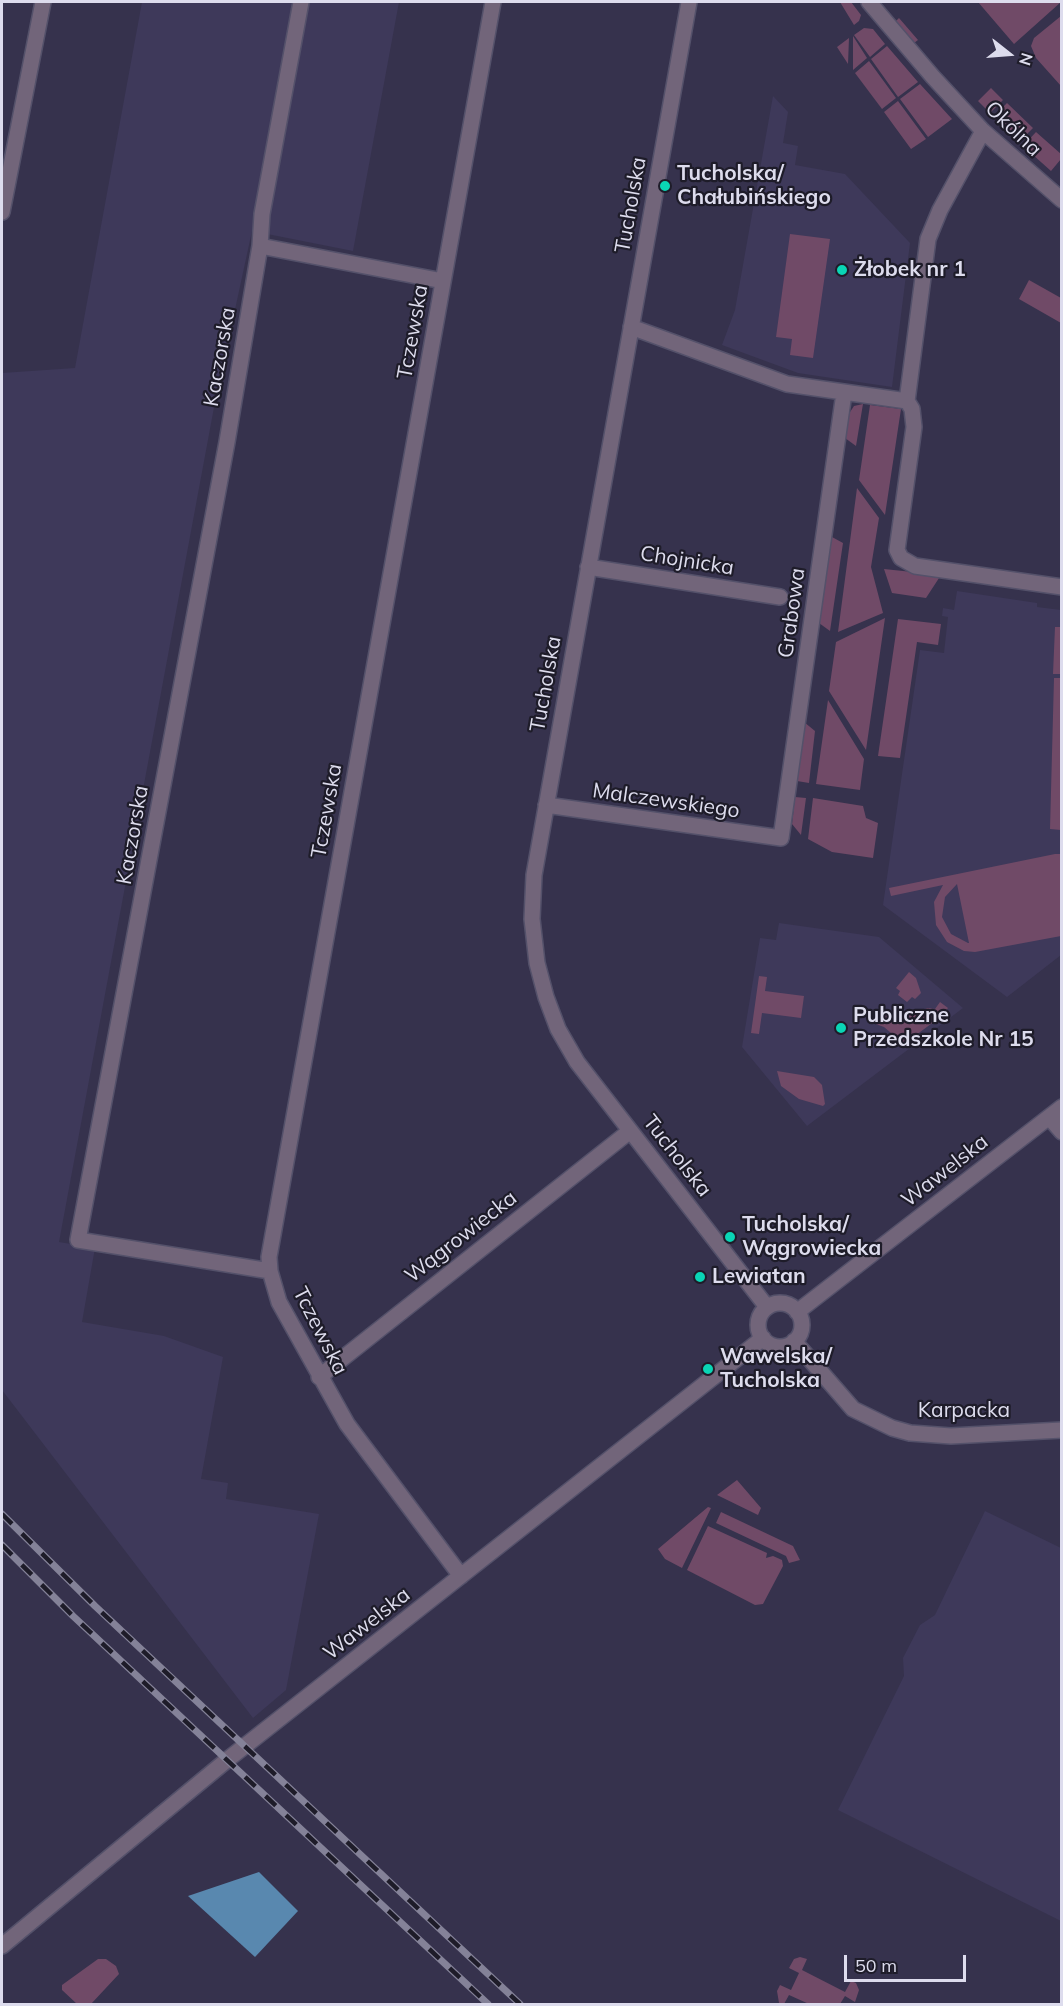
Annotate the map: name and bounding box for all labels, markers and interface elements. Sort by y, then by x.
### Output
north arrow [979,24,1039,84]
text: N [1015,51,1038,68]
street label: Okólna [980,96,1046,162]
street label: Tucholska [610,155,652,255]
place label: Tucholska/ Chałubińskiego [677,161,831,211]
marker: Tucholska/ Chałubińskiego [658,179,672,193]
place label: Żłobek nr 1 [854,257,966,283]
marker: Żłobek nr 1 [835,263,849,277]
street label: Tczewska [392,283,434,381]
street label: Kaczorska [199,305,241,409]
street label: Chojnicka [638,541,736,581]
street label: Grabowa [773,566,811,660]
street label: Tucholska [525,634,567,734]
street label: Tczewska [306,762,348,860]
street label: Malczewskiego [591,778,741,824]
street label: Kaczorska [112,783,154,887]
place label: Publiczne Przedszkole Nr 15 [853,1003,1034,1053]
marker: Publiczne Przedszkole Nr 15 [834,1021,848,1035]
street label: Tucholska [637,1110,717,1202]
street label: Wawelska [897,1129,993,1213]
street label: Wągrowiecka [400,1185,522,1289]
place label: Tucholska/ Wągrowiecka [742,1212,881,1262]
marker: Tucholska/ Wągrowiecka [723,1230,737,1244]
place label: Lewiatan [712,1264,806,1290]
marker: Lewiatan [693,1270,707,1284]
street label: Tczewska [287,1283,353,1379]
place label: Wawelska/ Tucholska [720,1344,832,1394]
marker: Wawelska/ Tucholska [701,1362,715,1376]
street label: Karpacka [918,1398,1010,1424]
street label: Wawelska [319,1582,415,1666]
scale bar [847,1943,968,1981]
text: 50 m [855,1954,897,1977]

